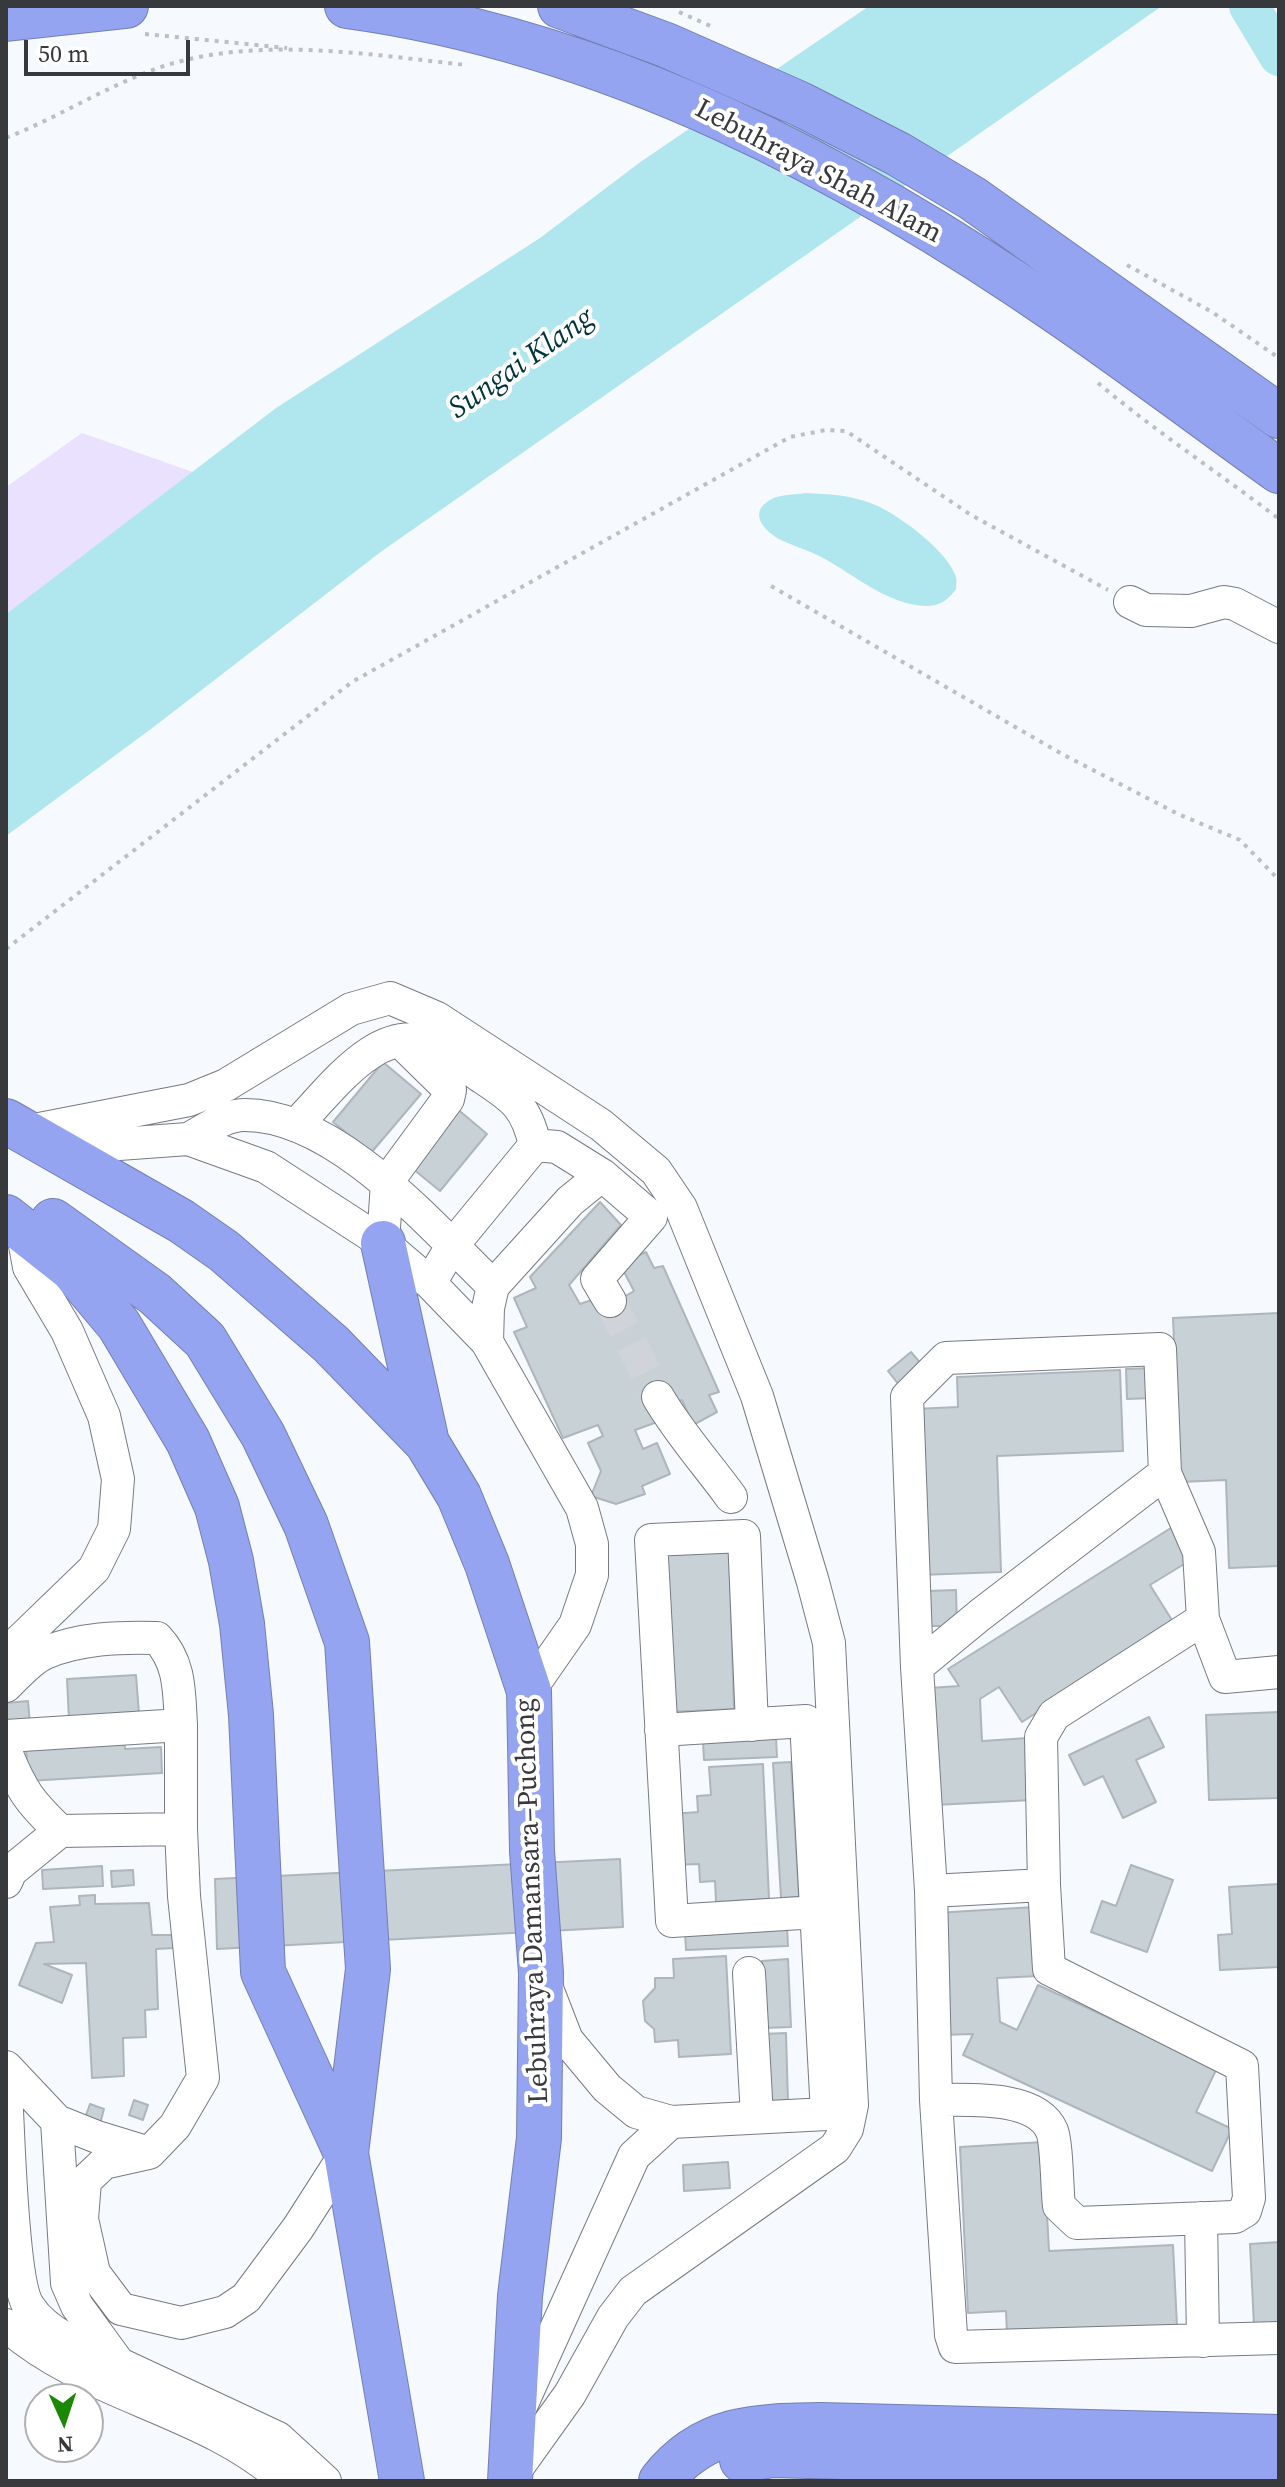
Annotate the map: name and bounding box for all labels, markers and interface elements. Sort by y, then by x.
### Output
scale bar [28,24,194,74]
text: 50 m [38,37,89,70]
street label: Lebuhraya Shah Alam [689,93,947,251]
water label: Sungai Klang [442,301,602,427]
street label: Lebuhraya Damansara–Puchong [509,1698,557,2104]
north arrow [24,2383,104,2463]
text: N [56,2430,74,2460]

